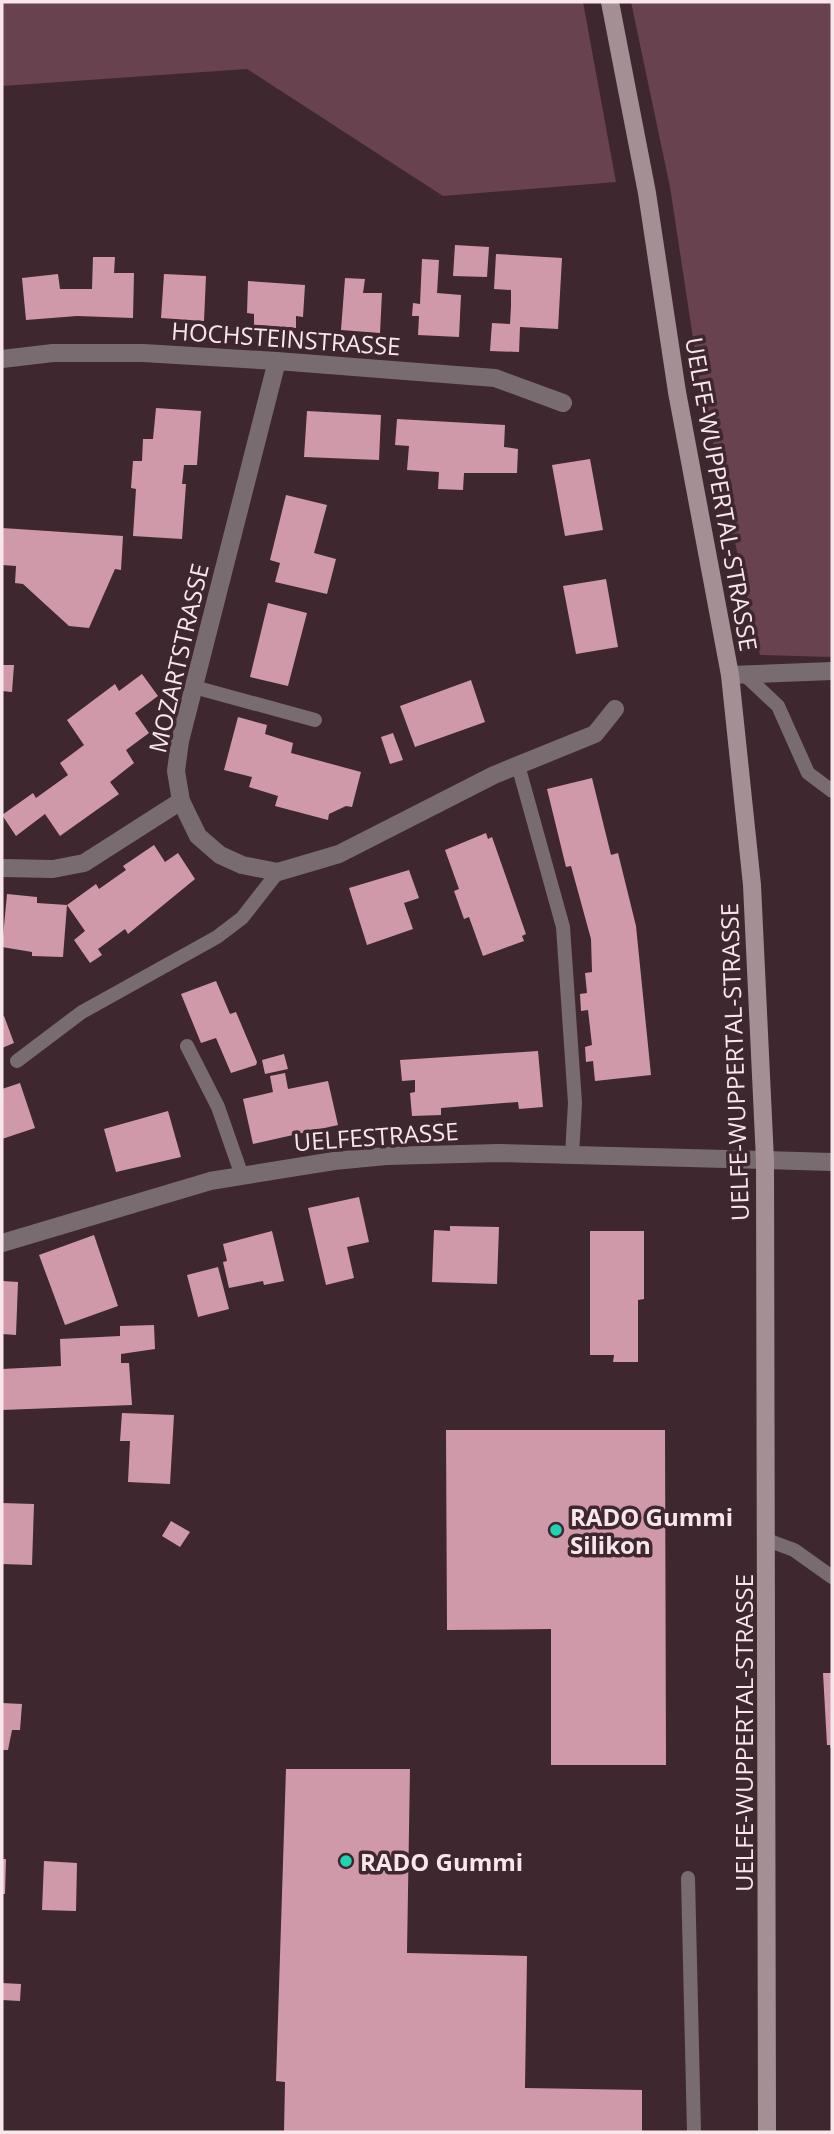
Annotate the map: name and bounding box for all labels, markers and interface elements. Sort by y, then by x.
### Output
street label: HOCHSTEINSTRASSE [170,314,402,362]
street label: UELFE-WUPPERTAL-STRASSE [678,334,766,654]
street label: MOZARTSTRASSE [140,560,216,756]
street label: UELFE-WUPPERTAL-STRASSE [712,902,756,1222]
street label: UELFESTRASSE [292,1114,460,1158]
place label: RADO Gummi Silikon [570,1500,733,1561]
marker: RADO Gummi Silikon [548,1522,564,1538]
street label: UELFE-WUPPERTAL-STRASSE [727,1574,760,1892]
place label: RADO Gummi [360,1845,523,1878]
marker: RADO Gummi [338,1853,354,1869]

